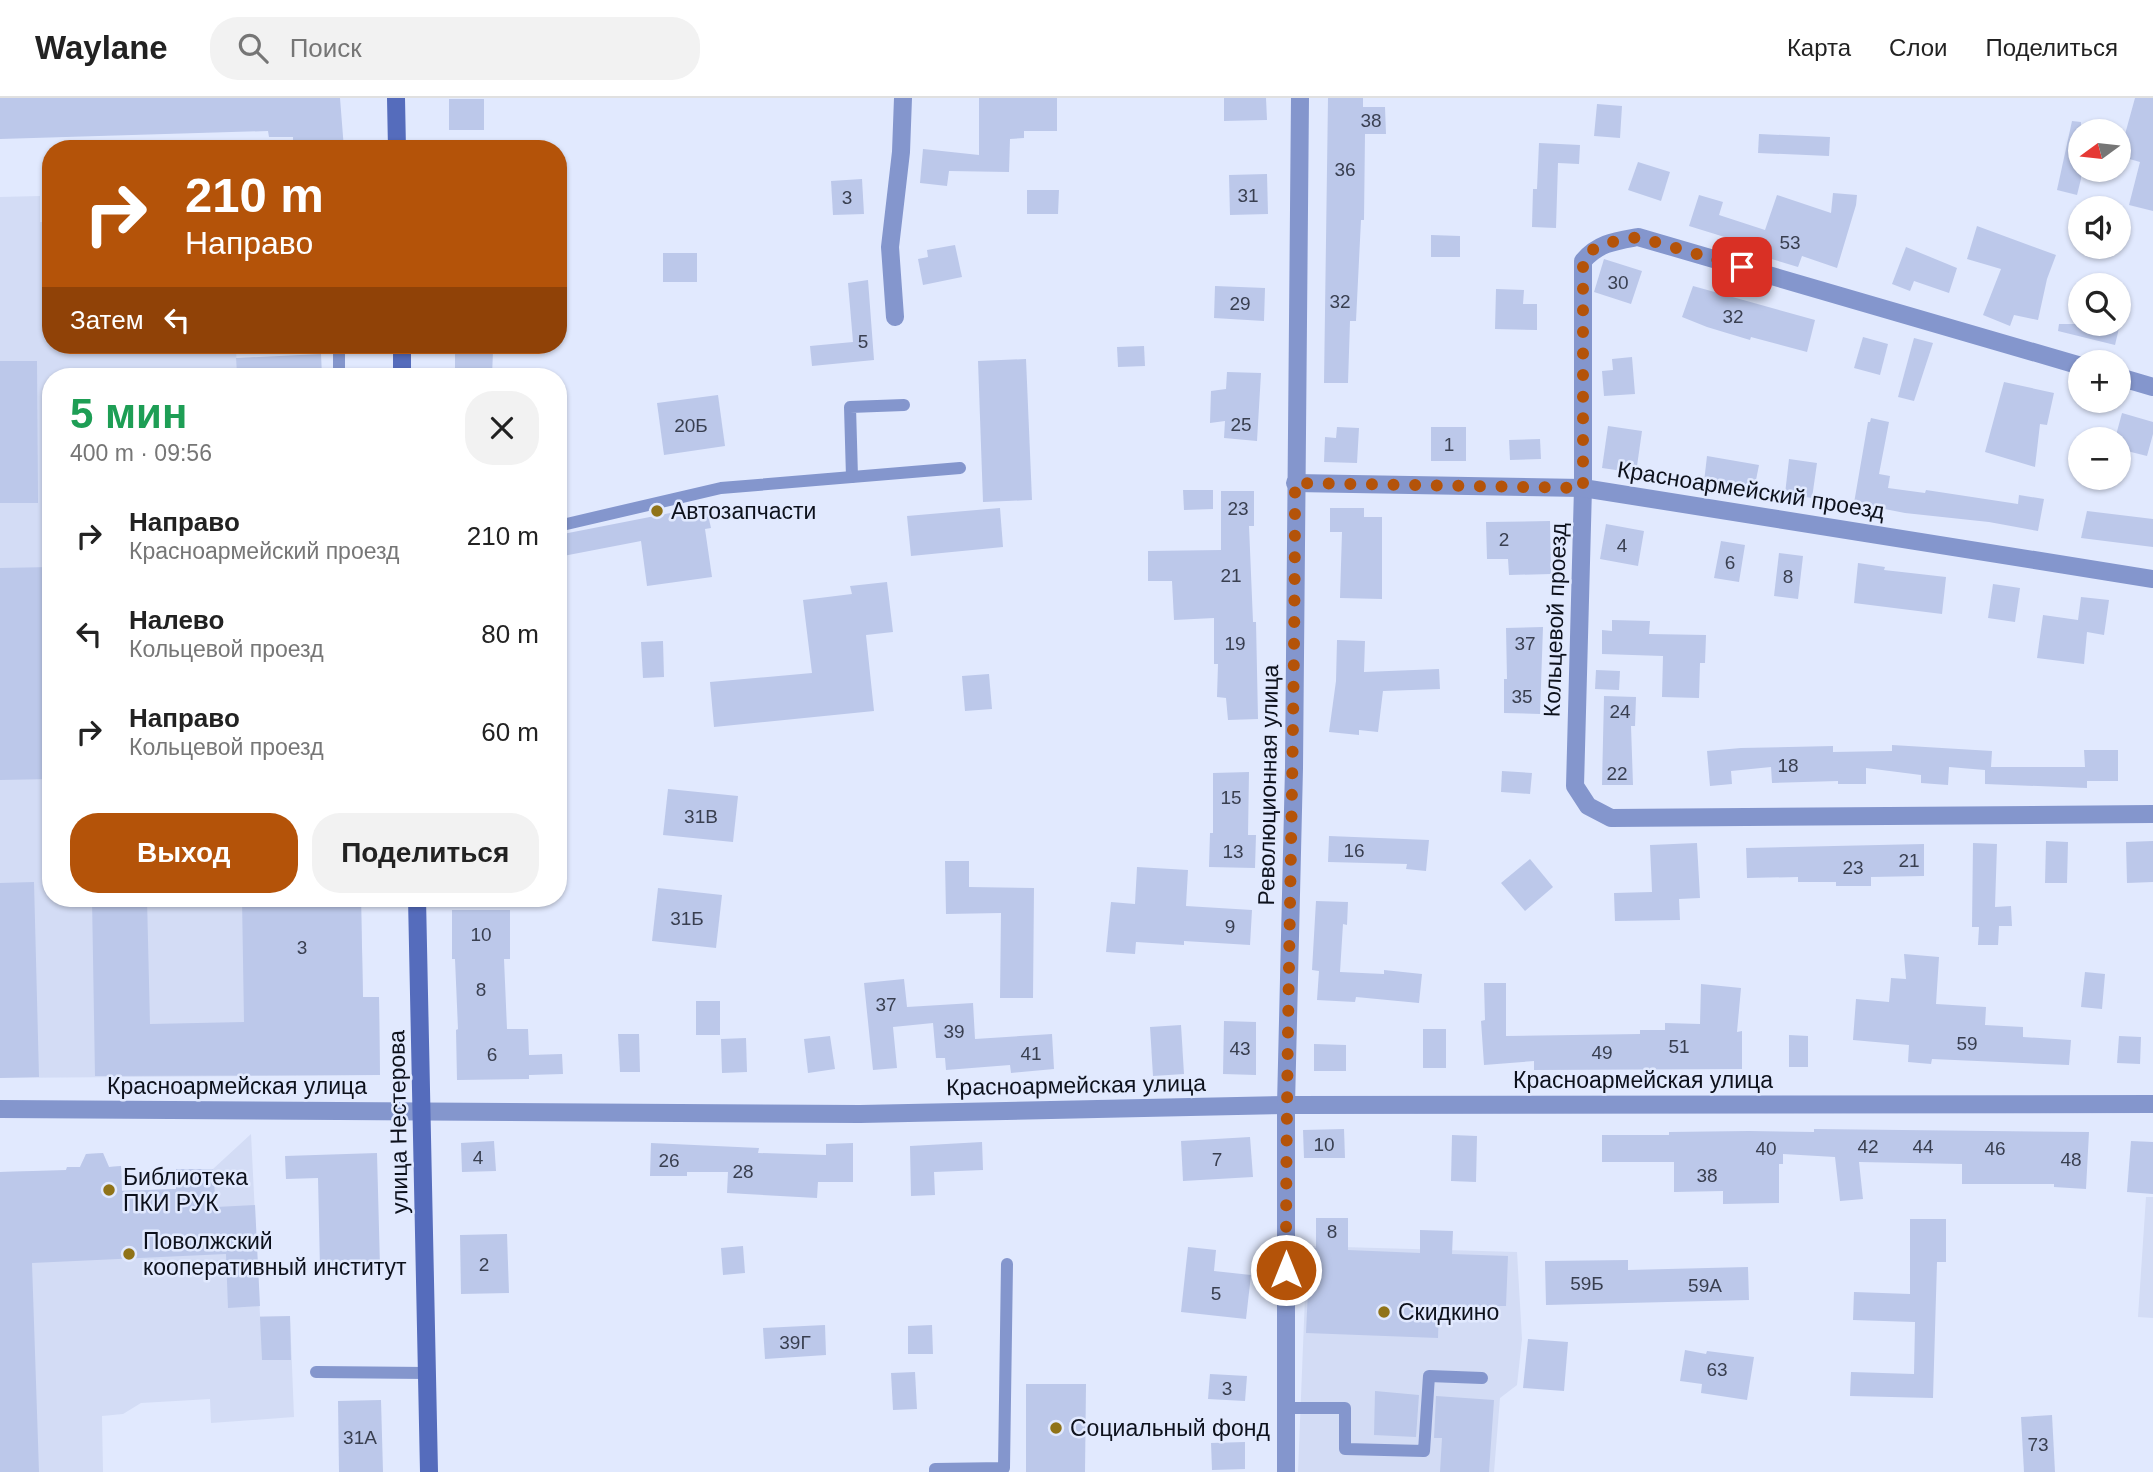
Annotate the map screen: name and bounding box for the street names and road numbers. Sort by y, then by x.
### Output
street label: Красноармейский проезд [1615,456,1887,524]
street label: Кольцевой проезд [1539,522,1571,718]
street label: Революционная улица [1253,664,1283,906]
street label: улица Нестерова [383,1030,413,1214]
street label: Красноармейская улица [1513,1067,1773,1093]
street label: Красноармейская улица [946,1070,1206,1100]
street label: Красноармейская улица [107,1073,367,1099]

